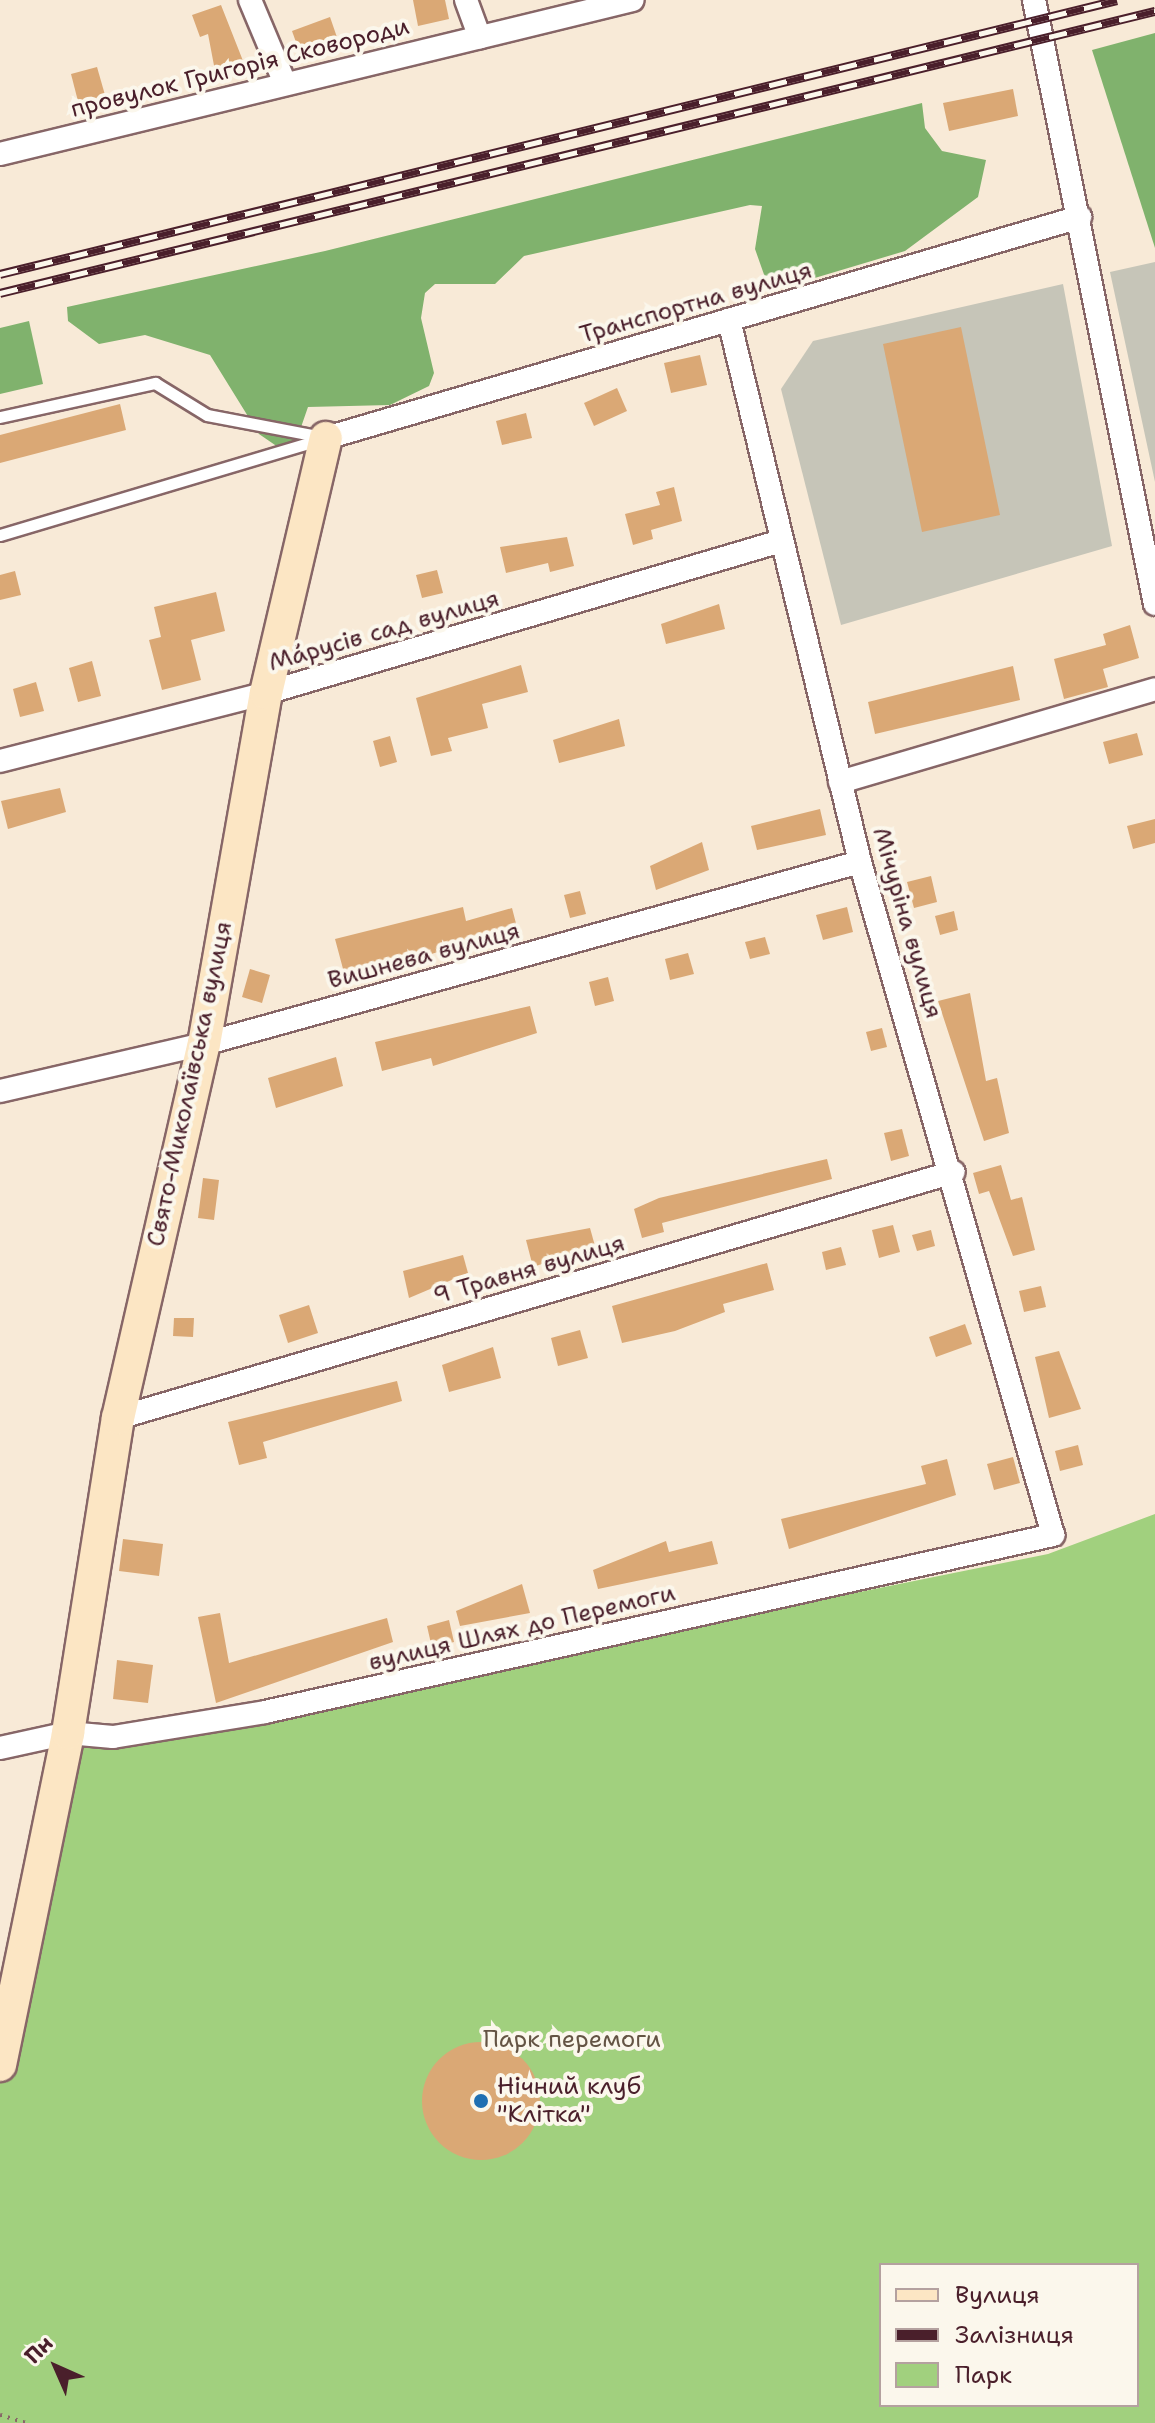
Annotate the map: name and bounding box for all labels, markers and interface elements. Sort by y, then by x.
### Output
street label: провулок Григорія Сковороди [68,12,412,124]
street label: Транспортна вулиця [577,256,815,350]
street label: Мáрусів сад вулиця [265,584,503,678]
street label: Мічуріна вулиця [866,824,948,1022]
street label: Вишнева вулиця [325,917,523,995]
street label: Свято-Миколаївська вулиця [141,919,239,1249]
street label: 9 Травня вулиця [430,1229,628,1311]
street label: вулиця Шлях до Перемоги [366,1579,678,1677]
park label: Парк перемоги [483,2026,661,2054]
place label: Нічний клуб "Клітка" [497,2073,641,2129]
marker: Нічний клуб "Клітка" [472,2092,490,2110]
legend [879,2263,1139,2407]
text: Вулиця [955,2279,1040,2311]
text: Залізниця [955,2319,1074,2351]
north arrow [16,2327,96,2407]
text: Пн [18,2329,59,2370]
text: Парк [955,2359,1012,2391]

